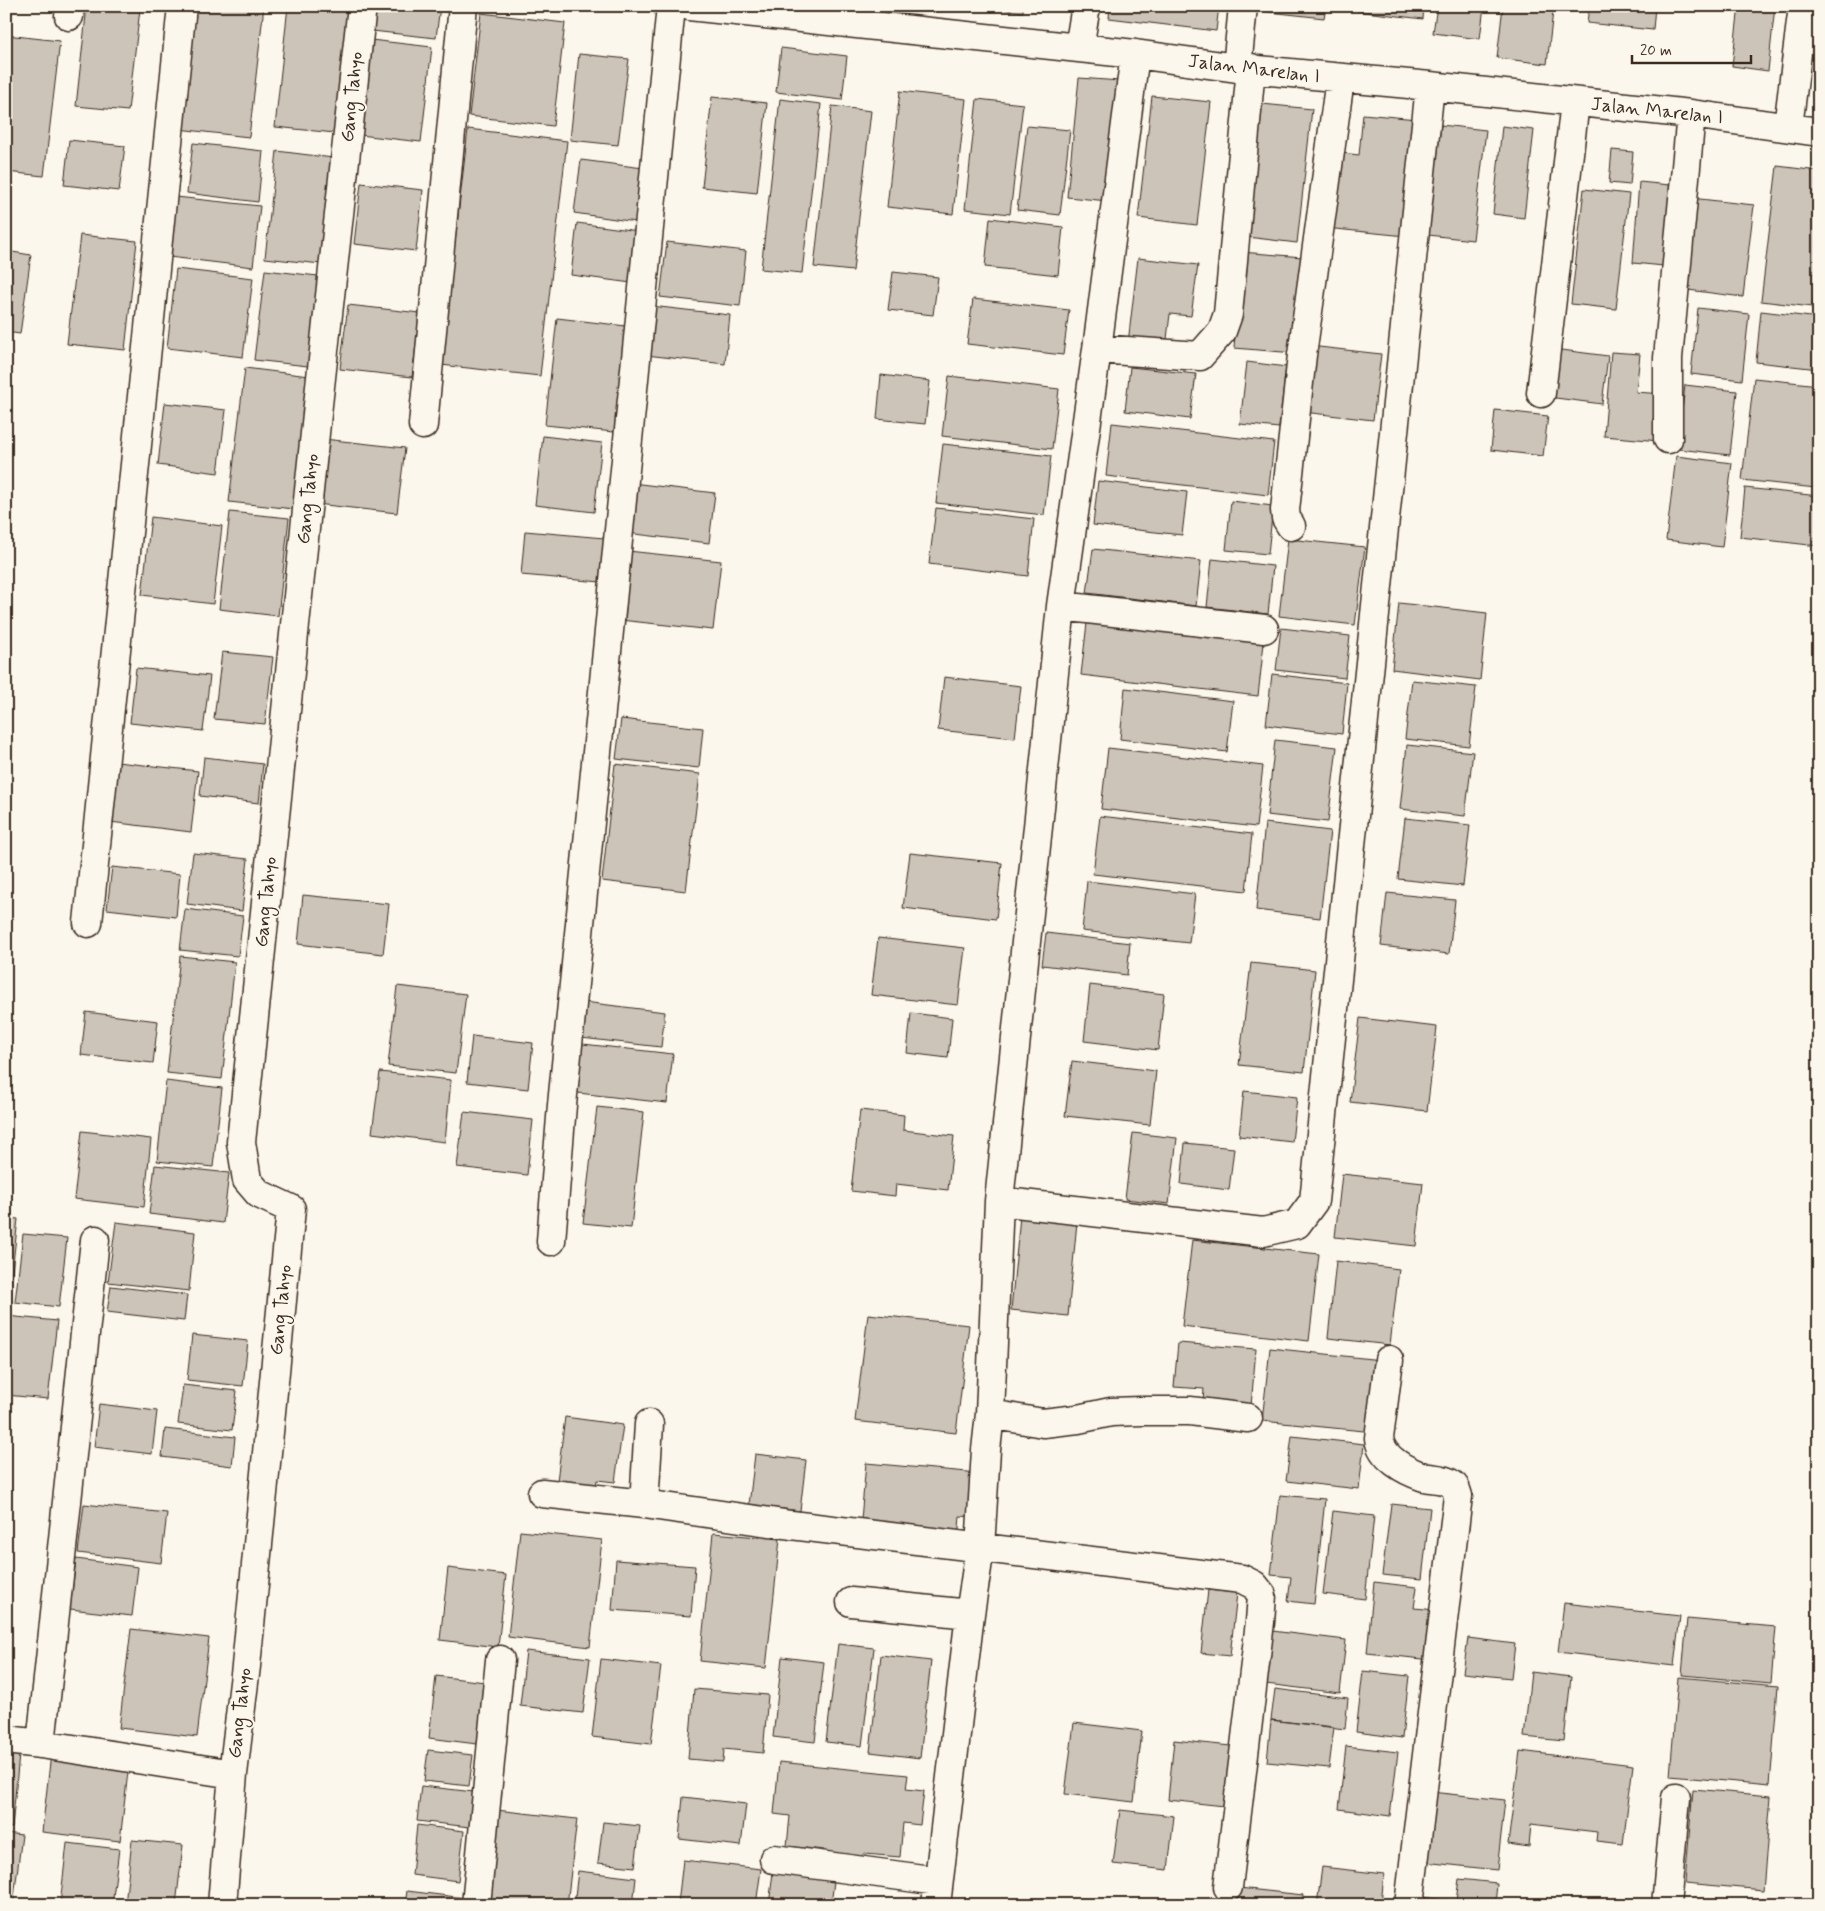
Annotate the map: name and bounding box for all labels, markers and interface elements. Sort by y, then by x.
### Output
scale bar [1632,32,1751,64]
text: 20 m [1640,41,1672,61]
street label: Jalan Marelan I [1187,49,1321,89]
street label: Gang Tahyo [335,50,371,144]
street label: Jalan Marelan I [1590,92,1724,130]
street label: Gang Tahyo [291,452,327,546]
street label: Gang Tahyo [249,855,285,949]
street label: Gang Tahyo [264,1263,300,1357]
street label: Gang Tahyo [222,1666,260,1760]

